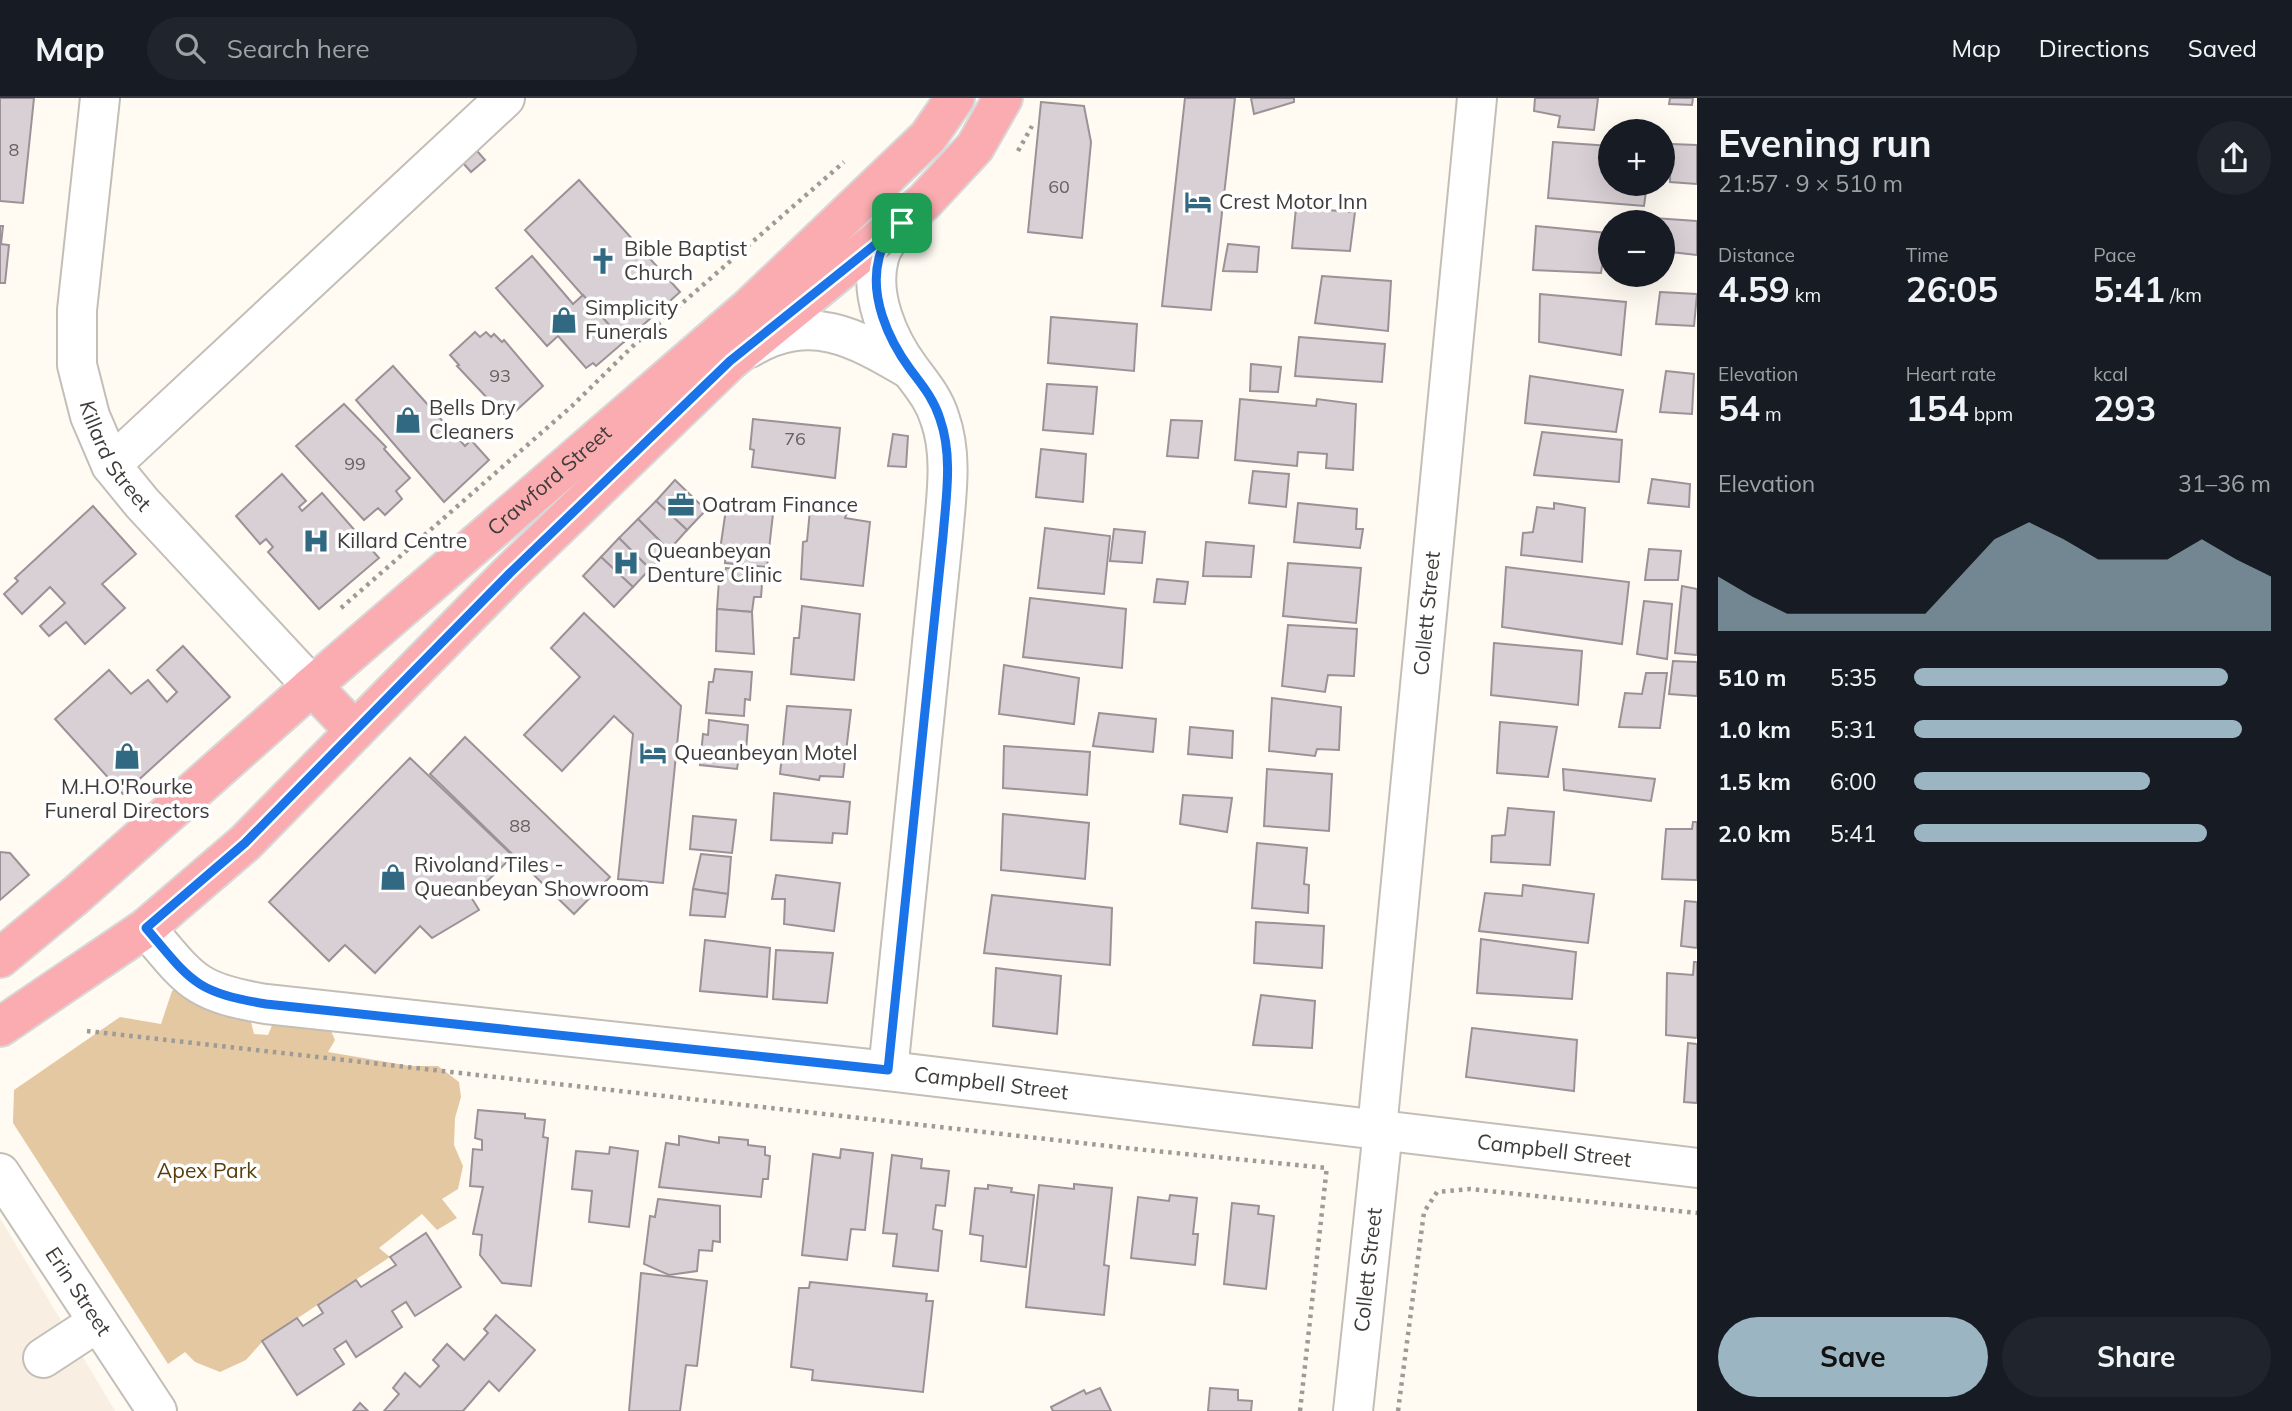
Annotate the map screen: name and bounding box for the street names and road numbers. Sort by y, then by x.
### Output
street label: Killard Street [75,398,157,516]
street label: Crawford Street [482,419,616,540]
street label: Collett Street [1407,550,1445,677]
street label: Campbell Street [913,1060,1070,1105]
street label: Campbell Street [1476,1128,1633,1172]
street label: Collett Street [1348,1206,1387,1333]
street label: Erin Street [40,1242,118,1340]

